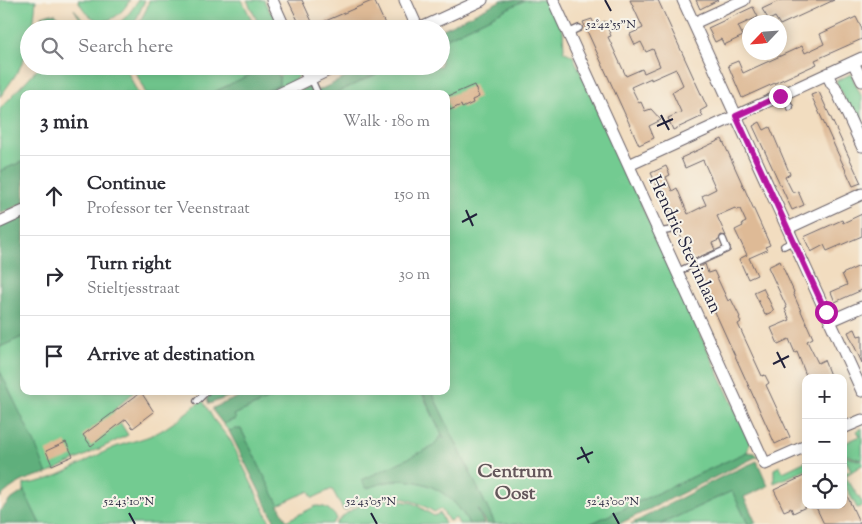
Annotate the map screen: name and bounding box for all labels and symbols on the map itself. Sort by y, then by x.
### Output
north arrow [742,15,787,60]
text: 52°42'55"N [585,16,636,34]
route end [769,85,792,108]
street label: Hendric Stevinlaan [641,172,727,318]
route start [815,301,838,324]
district label: Centrum Oost [478,459,553,508]
text: 52°43'10"N [103,493,155,511]
text: 52°43'05"N [345,493,397,511]
text: 52°43'00"N [586,493,639,511]

